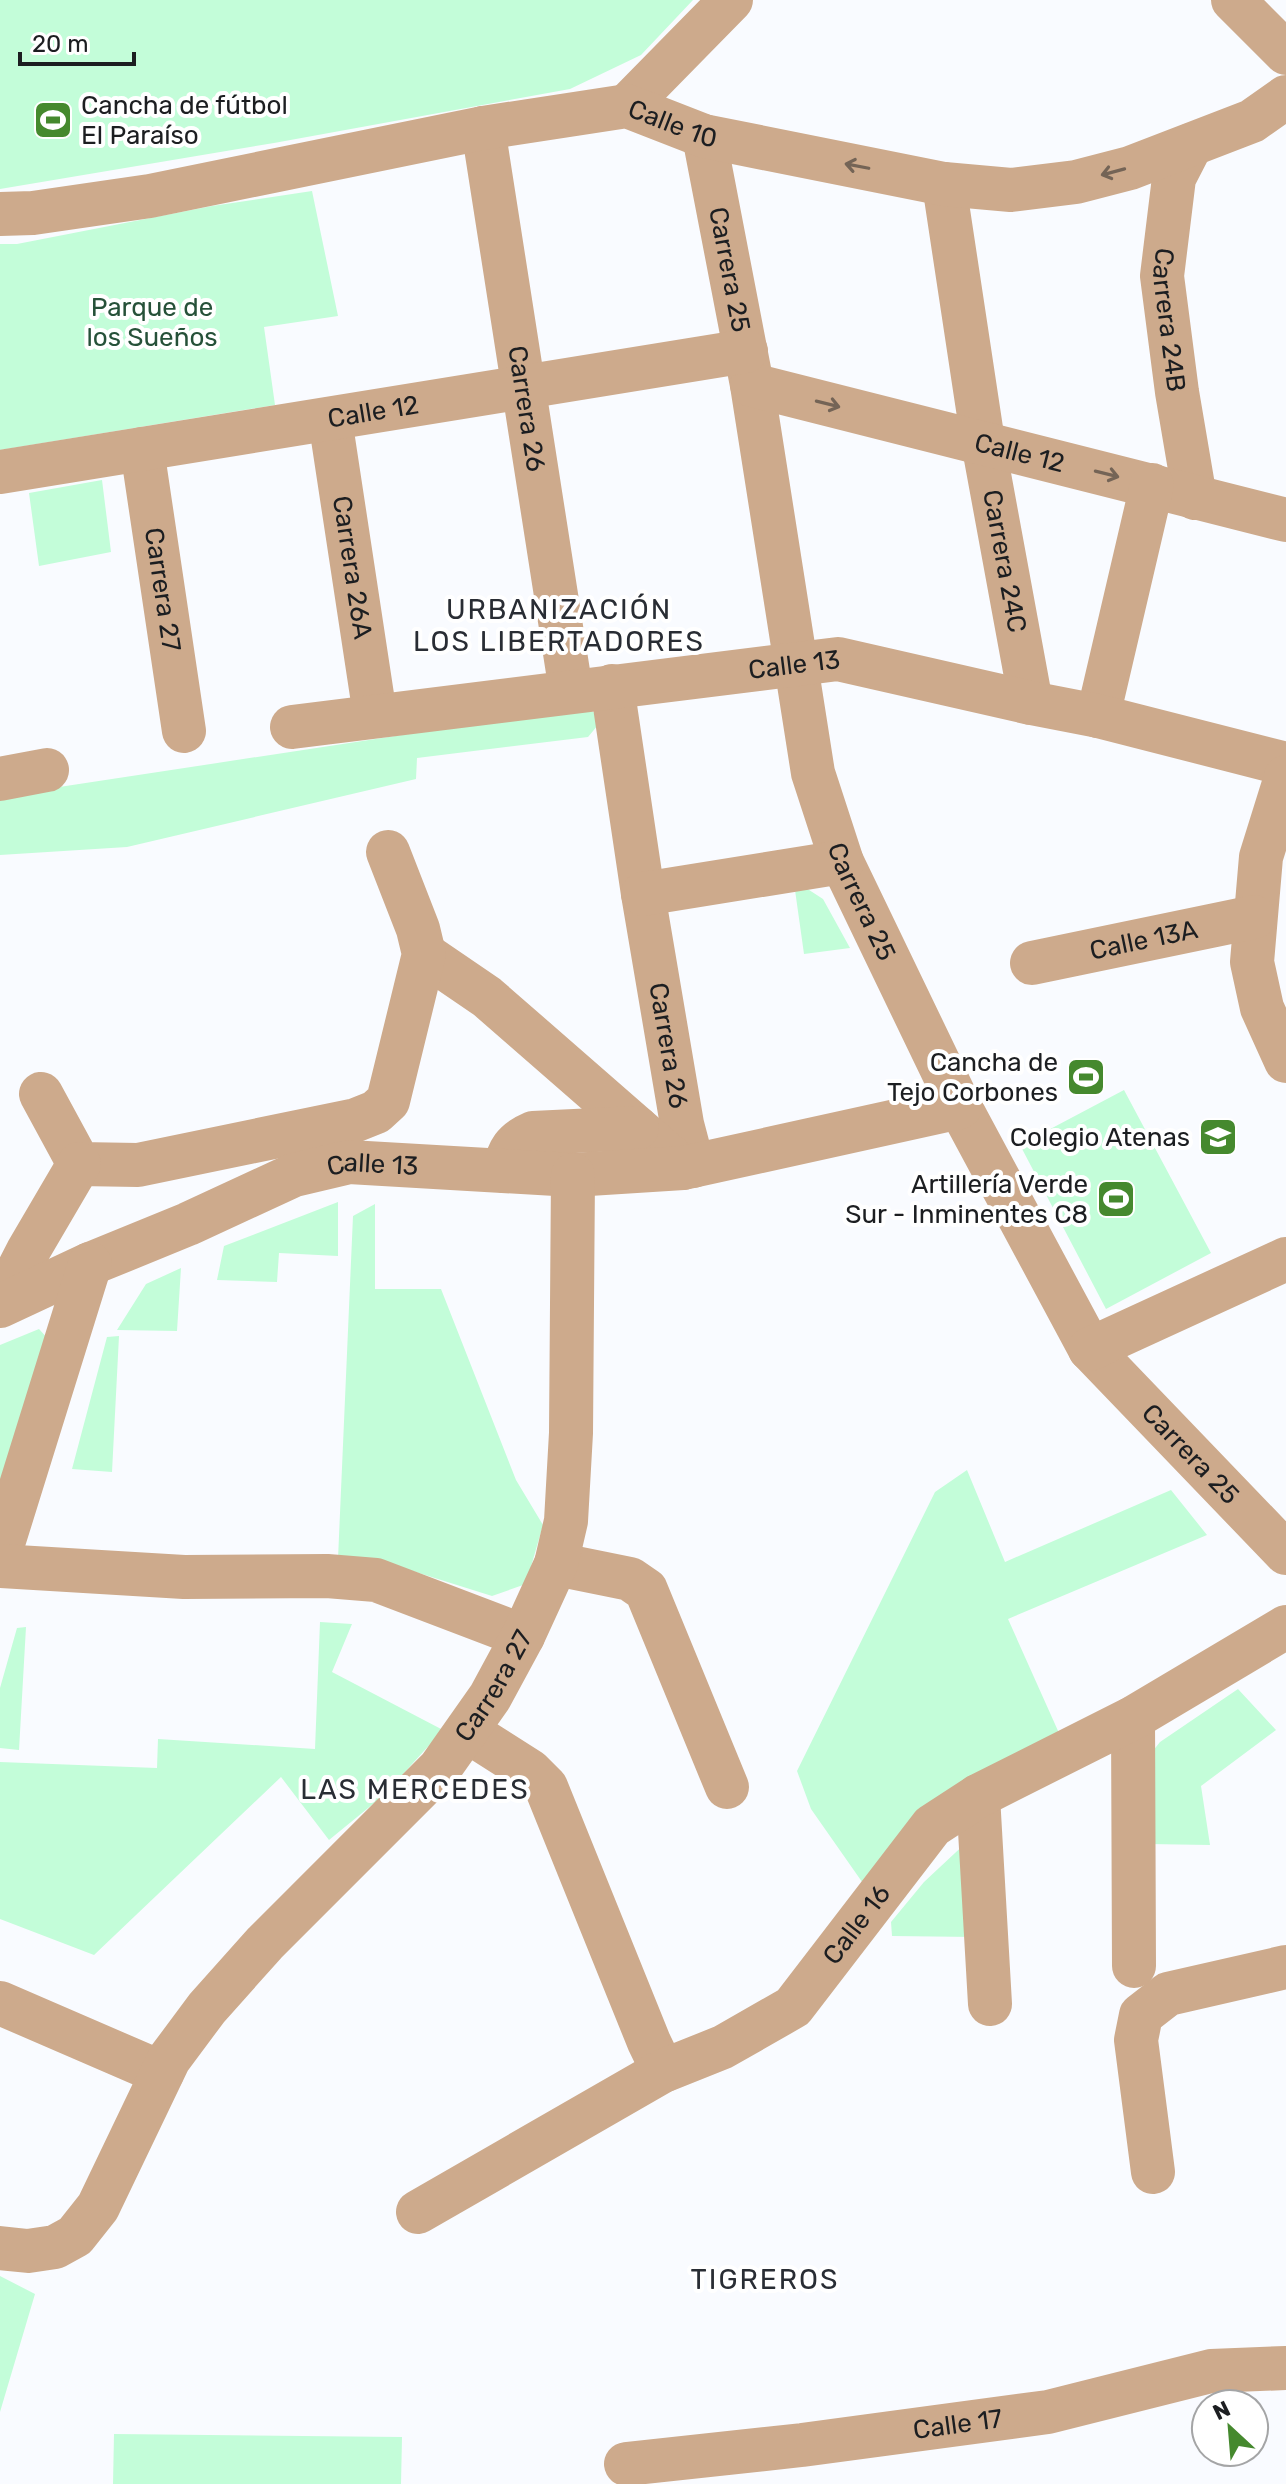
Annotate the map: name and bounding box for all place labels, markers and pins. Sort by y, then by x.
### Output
place label: Cancha de fútbol El Paraíso [81,90,288,151]
sports icon: Cancha de fútbol El Paraíso [32,99,74,141]
place label: Cancha de Tejo Corbones [887,1047,1058,1108]
sports icon: Cancha de Tejo Corbones [1065,1056,1107,1098]
school or university icon: Colegio Atenas [1197,1116,1239,1158]
place label: Colegio Atenas [1010,1122,1190,1153]
place label: Artillería Verde Sur - Inminentes C8 [845,1169,1088,1230]
sports icon: Artillería Verde Sur - Inminentes C8 [1095,1178,1137,1220]

